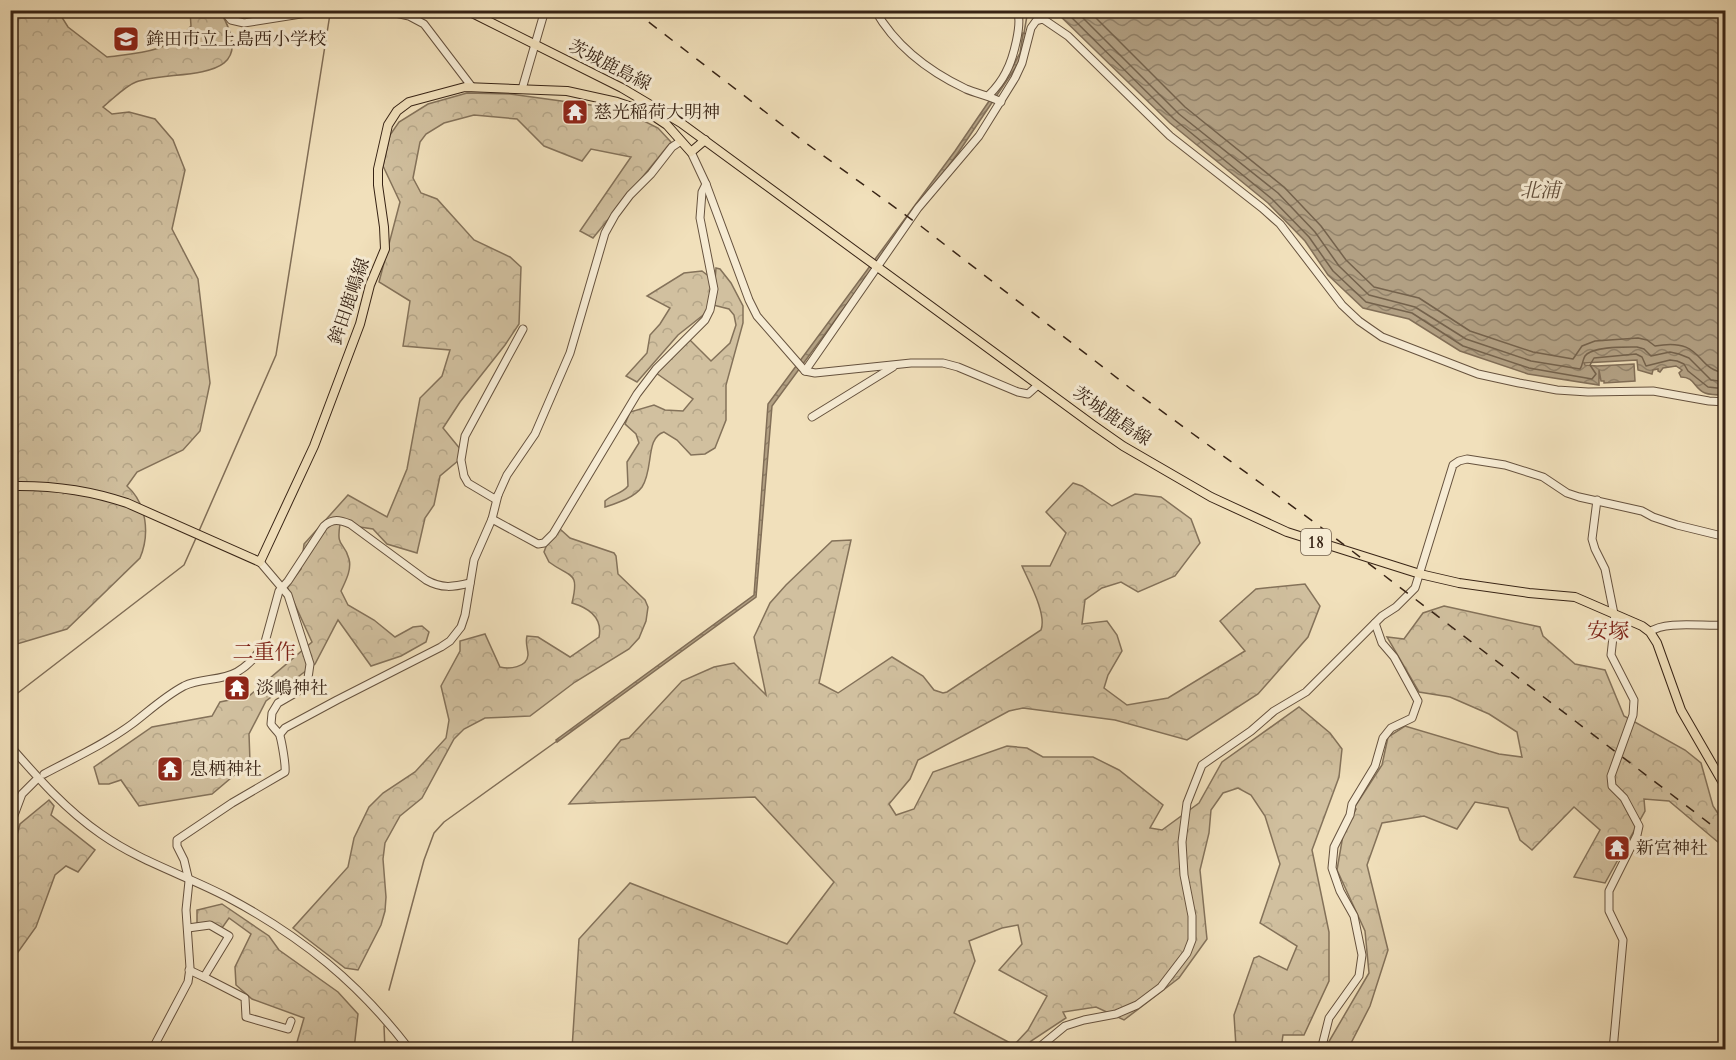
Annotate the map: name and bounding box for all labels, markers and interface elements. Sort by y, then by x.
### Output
school or university icon: 鉾田市立上島西小学校 [111,24,141,54]
place label: 鉾田市立上島西小学校 [146,27,326,52]
street label: 茨城鹿島線 [564,34,656,97]
temple icon: 慈光稲荷大明神 [560,97,590,127]
place label: 慈光稲荷大明神 [594,100,720,125]
water label: 北浦 [1520,177,1563,204]
street label: 鉾田鹿嶋線 [323,255,376,348]
street label: 茨城鹿島線 [1067,381,1156,452]
road number: 18 [1301,529,1331,555]
district label: 安塚 [1587,617,1629,646]
district label: 二重作 [233,638,296,667]
temple icon: 淡嶋神社 [222,673,252,703]
place label: 淡嶋神社 [256,676,328,701]
temple icon: 息栖神社 [155,754,185,784]
place label: 息栖神社 [190,757,262,782]
temple icon: 新宮神社 [1602,833,1632,863]
place label: 新宮神社 [1636,836,1708,861]

